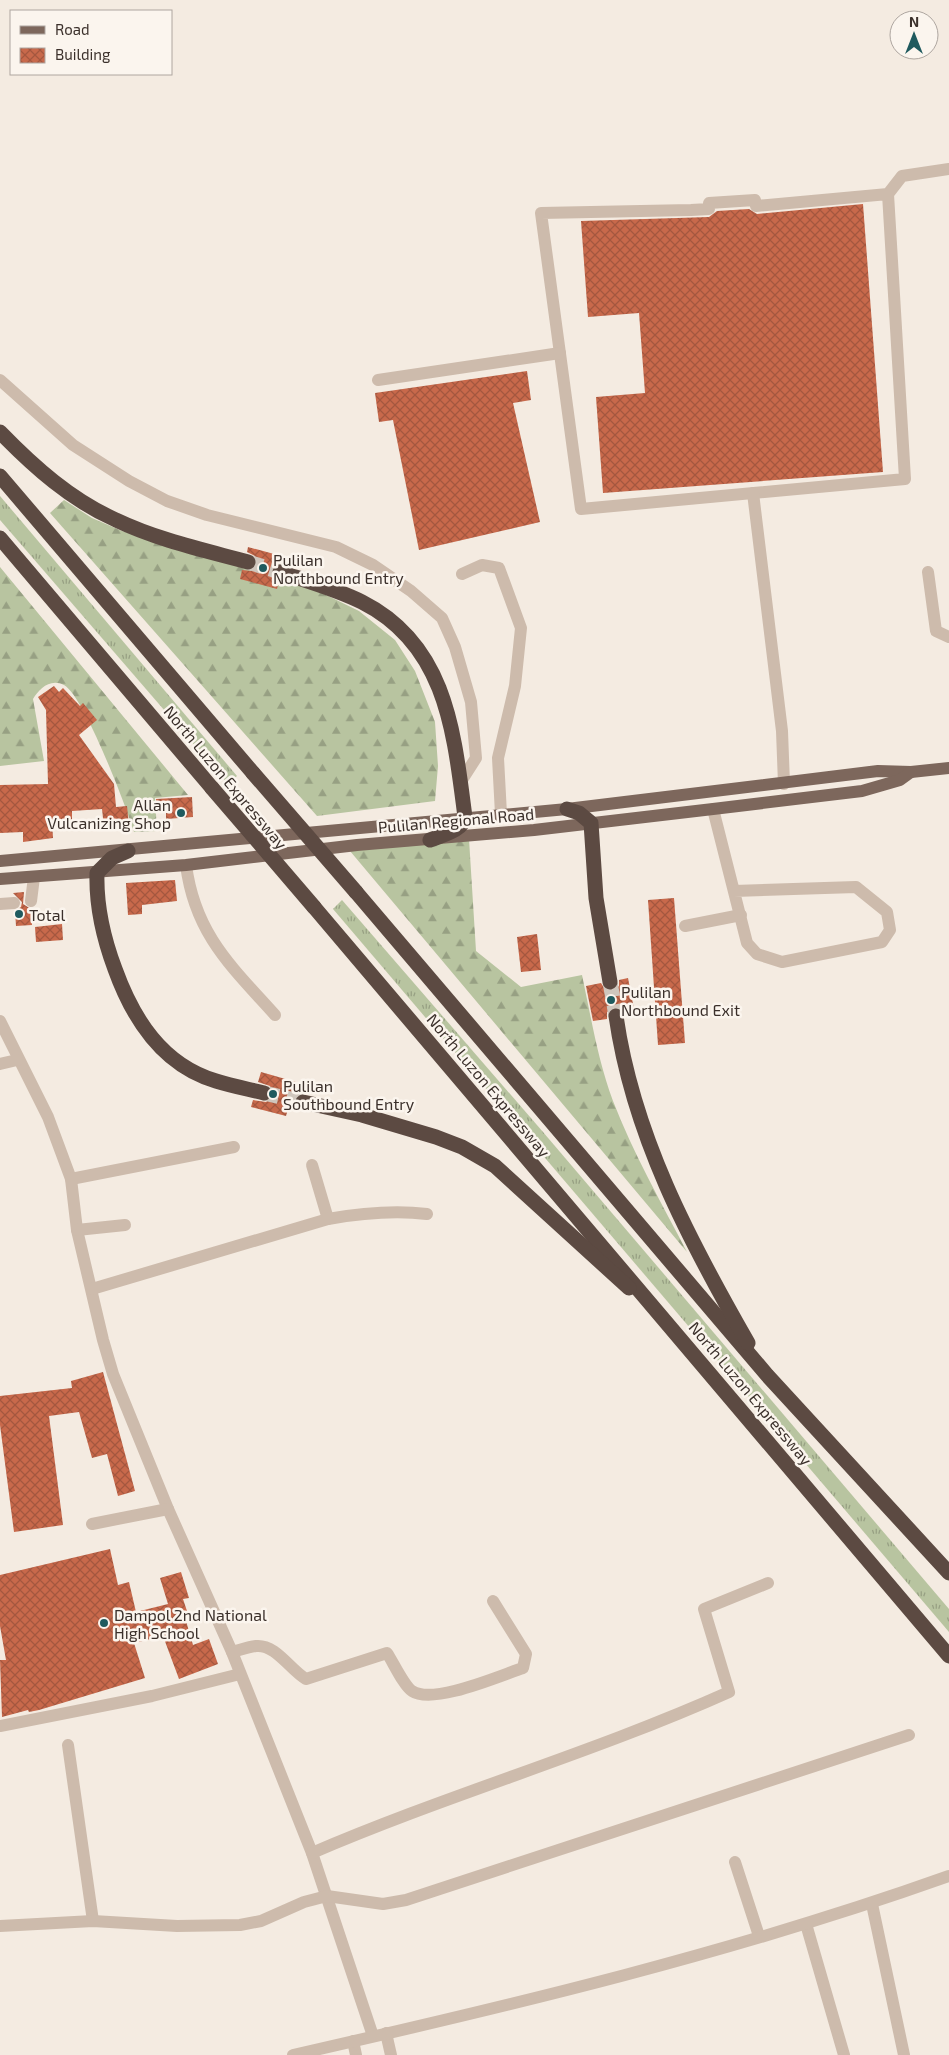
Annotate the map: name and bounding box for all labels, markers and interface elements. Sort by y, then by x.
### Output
legend [10,10,172,75]
north arrow [889,10,939,60]
text: N [909,13,919,30]
text: Road [55,20,90,38]
text: Building [55,45,111,63]
place label: Pulilan Northbound Entry [273,550,404,587]
marker: Pulilan Northbound Entry [257,562,269,574]
street label: North Luzon Expressway [160,701,292,853]
place label: Allan Vulcanizing Shop [47,795,171,832]
street label: Pulilan Regional Road [377,804,535,836]
marker: Allan Vulcanizing Shop [175,807,187,819]
place label: Total [29,905,65,924]
marker: Total [13,908,25,920]
place label: Pulilan Northbound Exit [621,982,740,1019]
marker: Pulilan Northbound Exit [605,994,617,1006]
street label: North Luzon Expressway [423,1009,555,1161]
place label: Pulilan Southbound Entry [283,1076,415,1113]
marker: Pulilan Southbound Entry [267,1088,279,1100]
street label: North Luzon Expressway [685,1317,817,1469]
place label: Dampol 2nd National High School [114,1605,267,1642]
marker: Dampol 2nd National High School [98,1617,110,1629]

